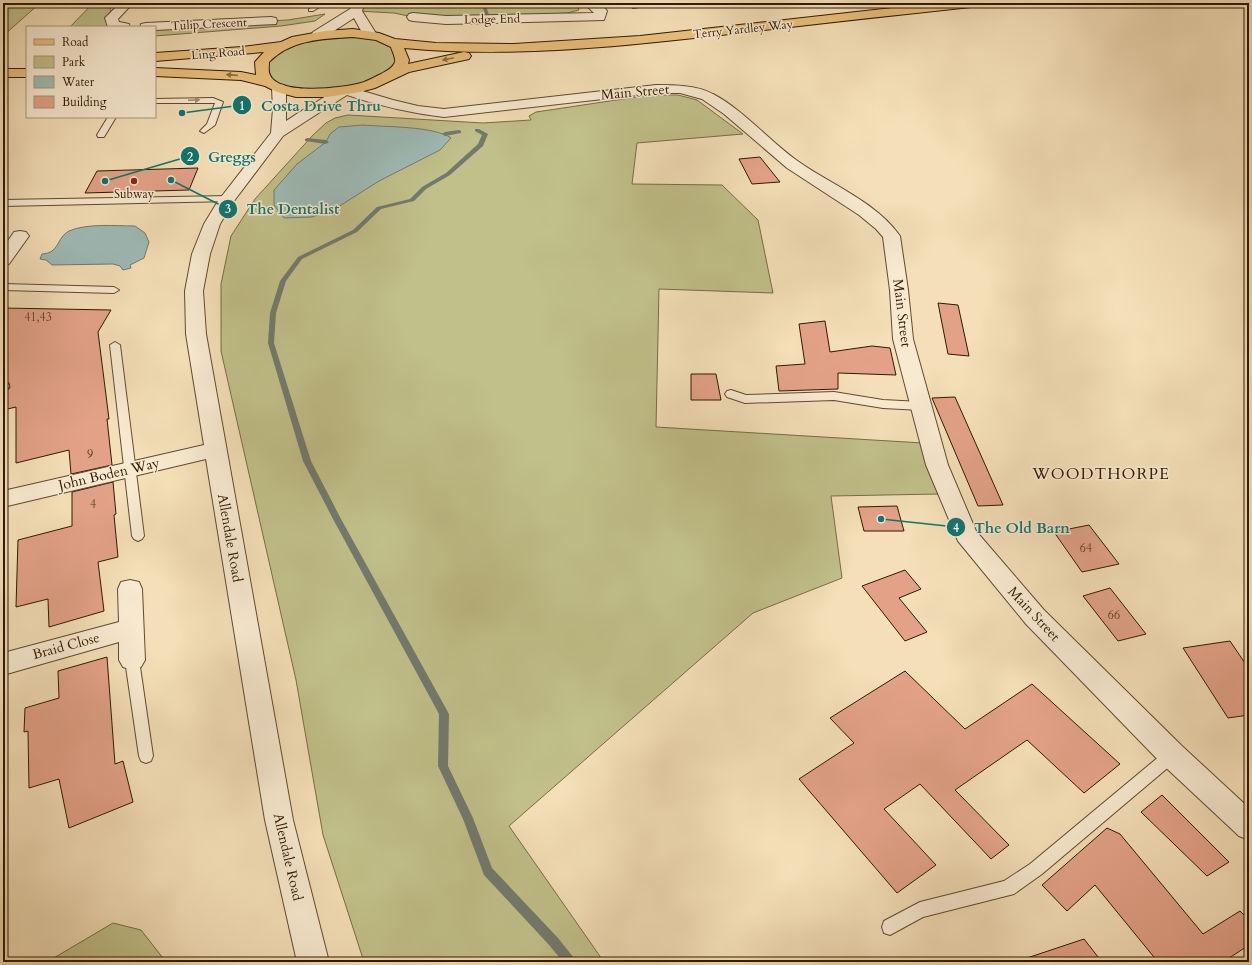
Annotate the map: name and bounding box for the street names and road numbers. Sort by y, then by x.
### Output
street label: Lodge End [464,11,521,27]
street label: Tulip Crescent [171,14,248,34]
street label: Terry Yardley Way [692,16,794,42]
street label: Ling Road [191,43,246,63]
street label: Main Street [600,79,671,104]
street label: Main Street [888,278,916,349]
street label: John Boden Way [55,453,162,495]
street label: Allendale Road [213,492,247,584]
street label: Main Street [1004,582,1065,646]
street label: Braid Close [30,628,102,664]
street label: Allendale Road [269,811,307,903]

